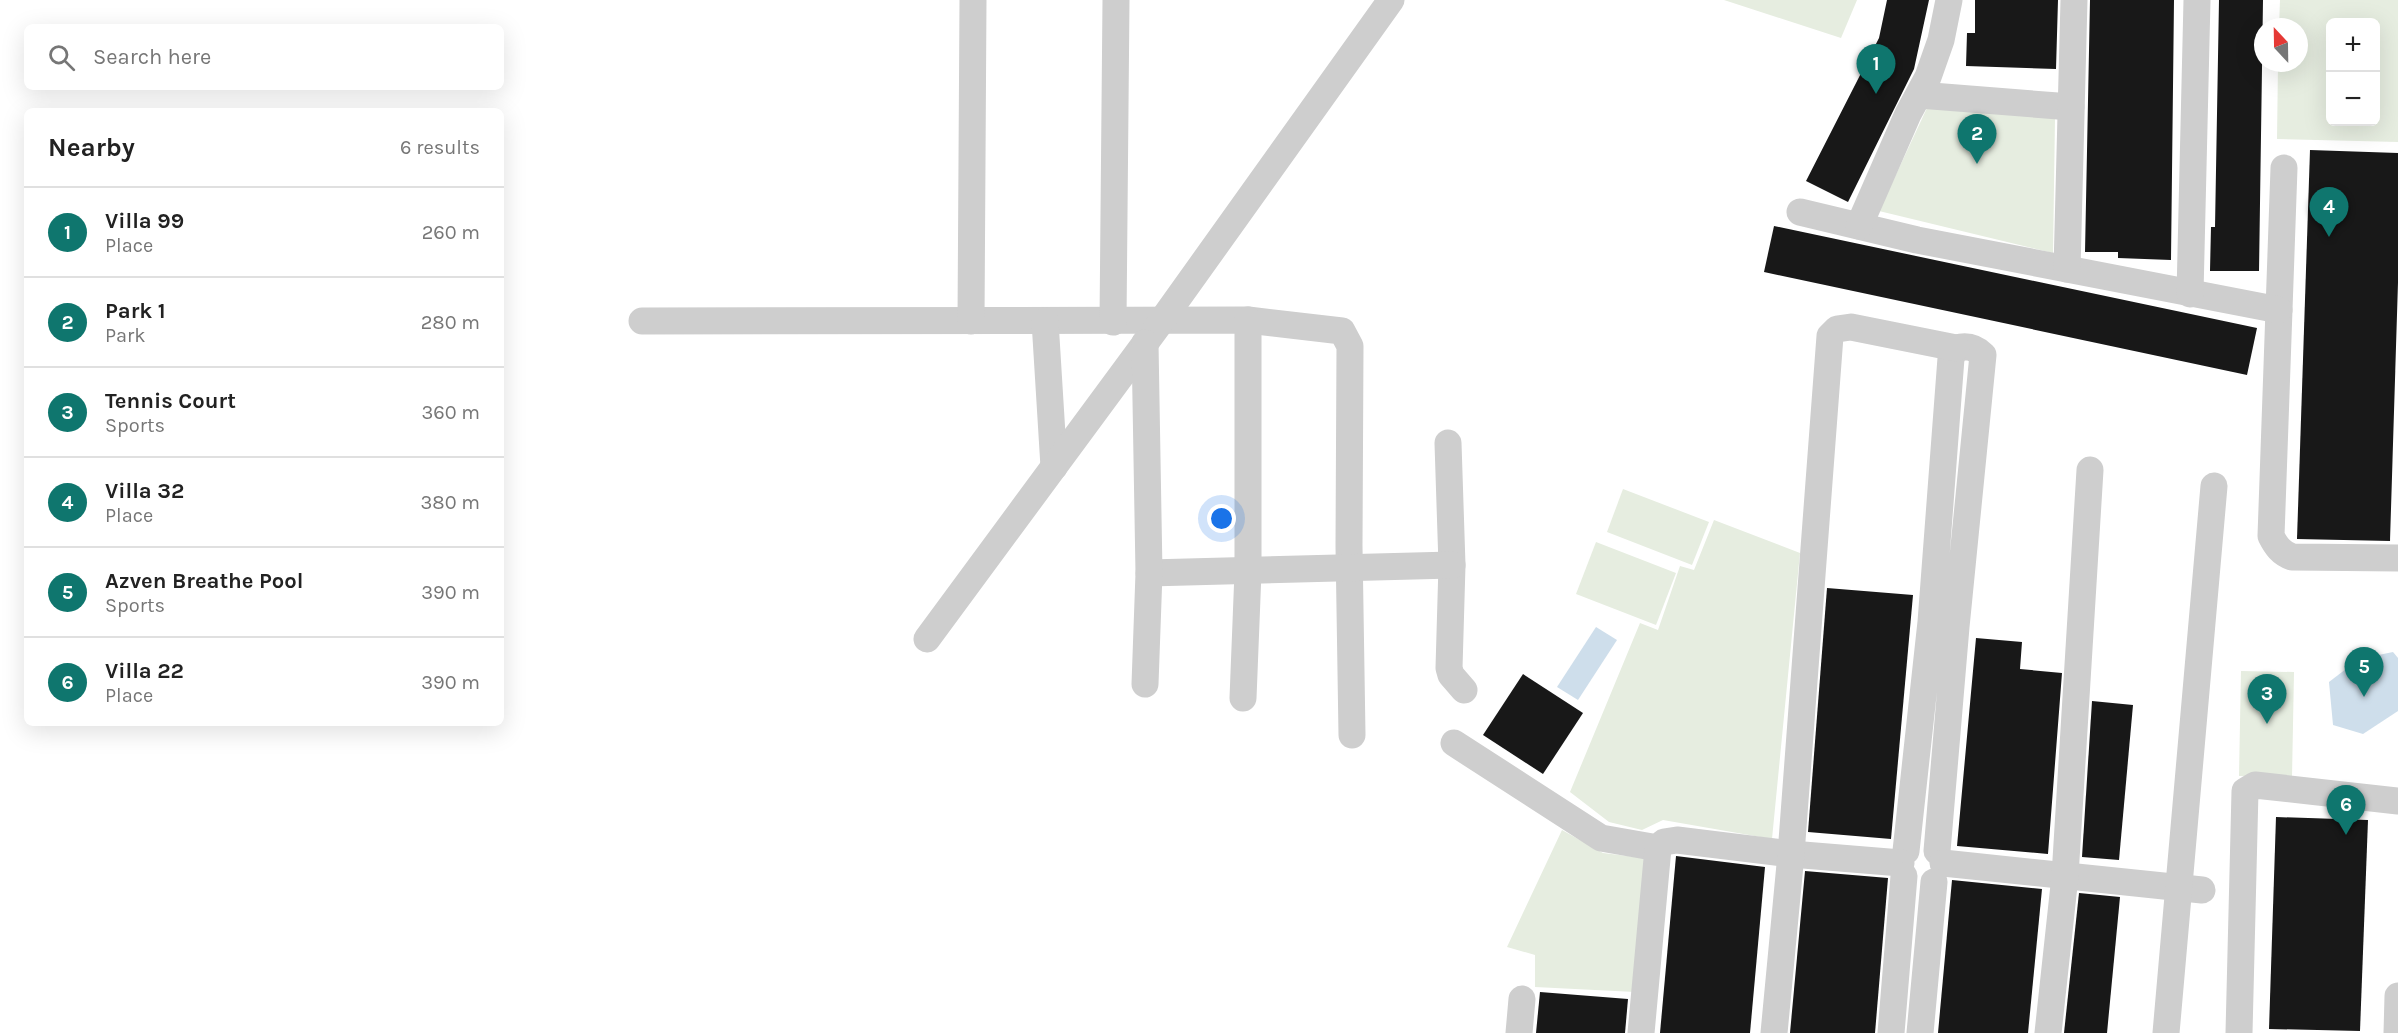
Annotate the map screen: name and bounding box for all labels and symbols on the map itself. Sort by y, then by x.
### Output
north arrow [2254,18,2308,72]
pin: 1 [1856,44,1896,94]
pin: 2 [1958,114,1996,164]
pin: 4 [2310,188,2348,237]
your location [1207,504,1236,533]
pin: 5 [2344,648,2384,697]
pin: 3 [2248,674,2286,724]
pin: 6 [2326,786,2366,835]

